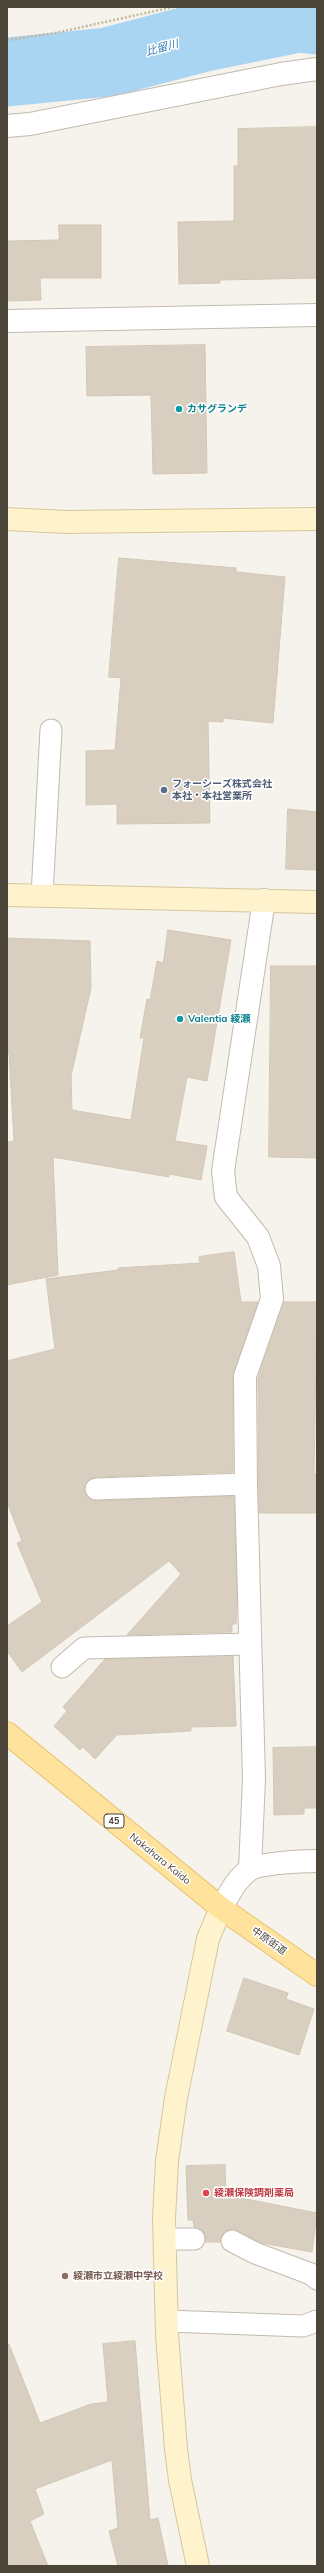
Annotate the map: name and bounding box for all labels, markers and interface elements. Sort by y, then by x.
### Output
water label: 比留川 [144,37,180,59]
place label: カサグランデ [187,403,247,415]
marker: カサグランデ [174,404,184,414]
place label: フォーシーズ株式会社 本社・本社営業所 [172,778,272,802]
marker: フォーシーズ株式会社 本社・本社営業所 [159,785,169,795]
place label: Valentia 綾瀬 [188,1013,250,1025]
marker: Valentia 綾瀬 [175,1014,185,1024]
road number: 45 [104,1814,124,1828]
street label: Nakahara Kaido [127,1831,193,1887]
street label: 中原街道 [249,1925,289,1957]
place label: 綾瀬保険調剤薬局 [214,2187,294,2199]
marker: 綾瀬保険調剤薬局 [201,2188,211,2198]
place label: 綾瀬市立綾瀬中学校 [73,2270,163,2282]
marker: 綾瀬市立綾瀬中学校 [60,2271,70,2281]

